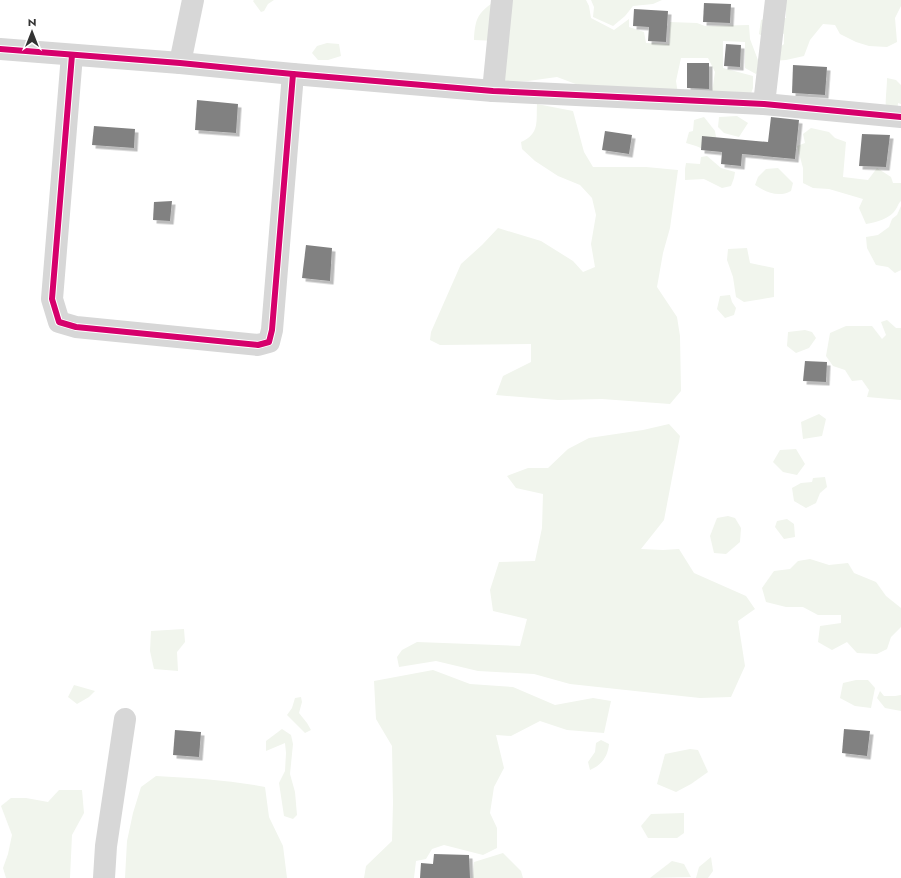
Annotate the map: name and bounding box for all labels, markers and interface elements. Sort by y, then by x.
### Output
north arrow [12,12,52,52]
text: N [28,14,36,30]

